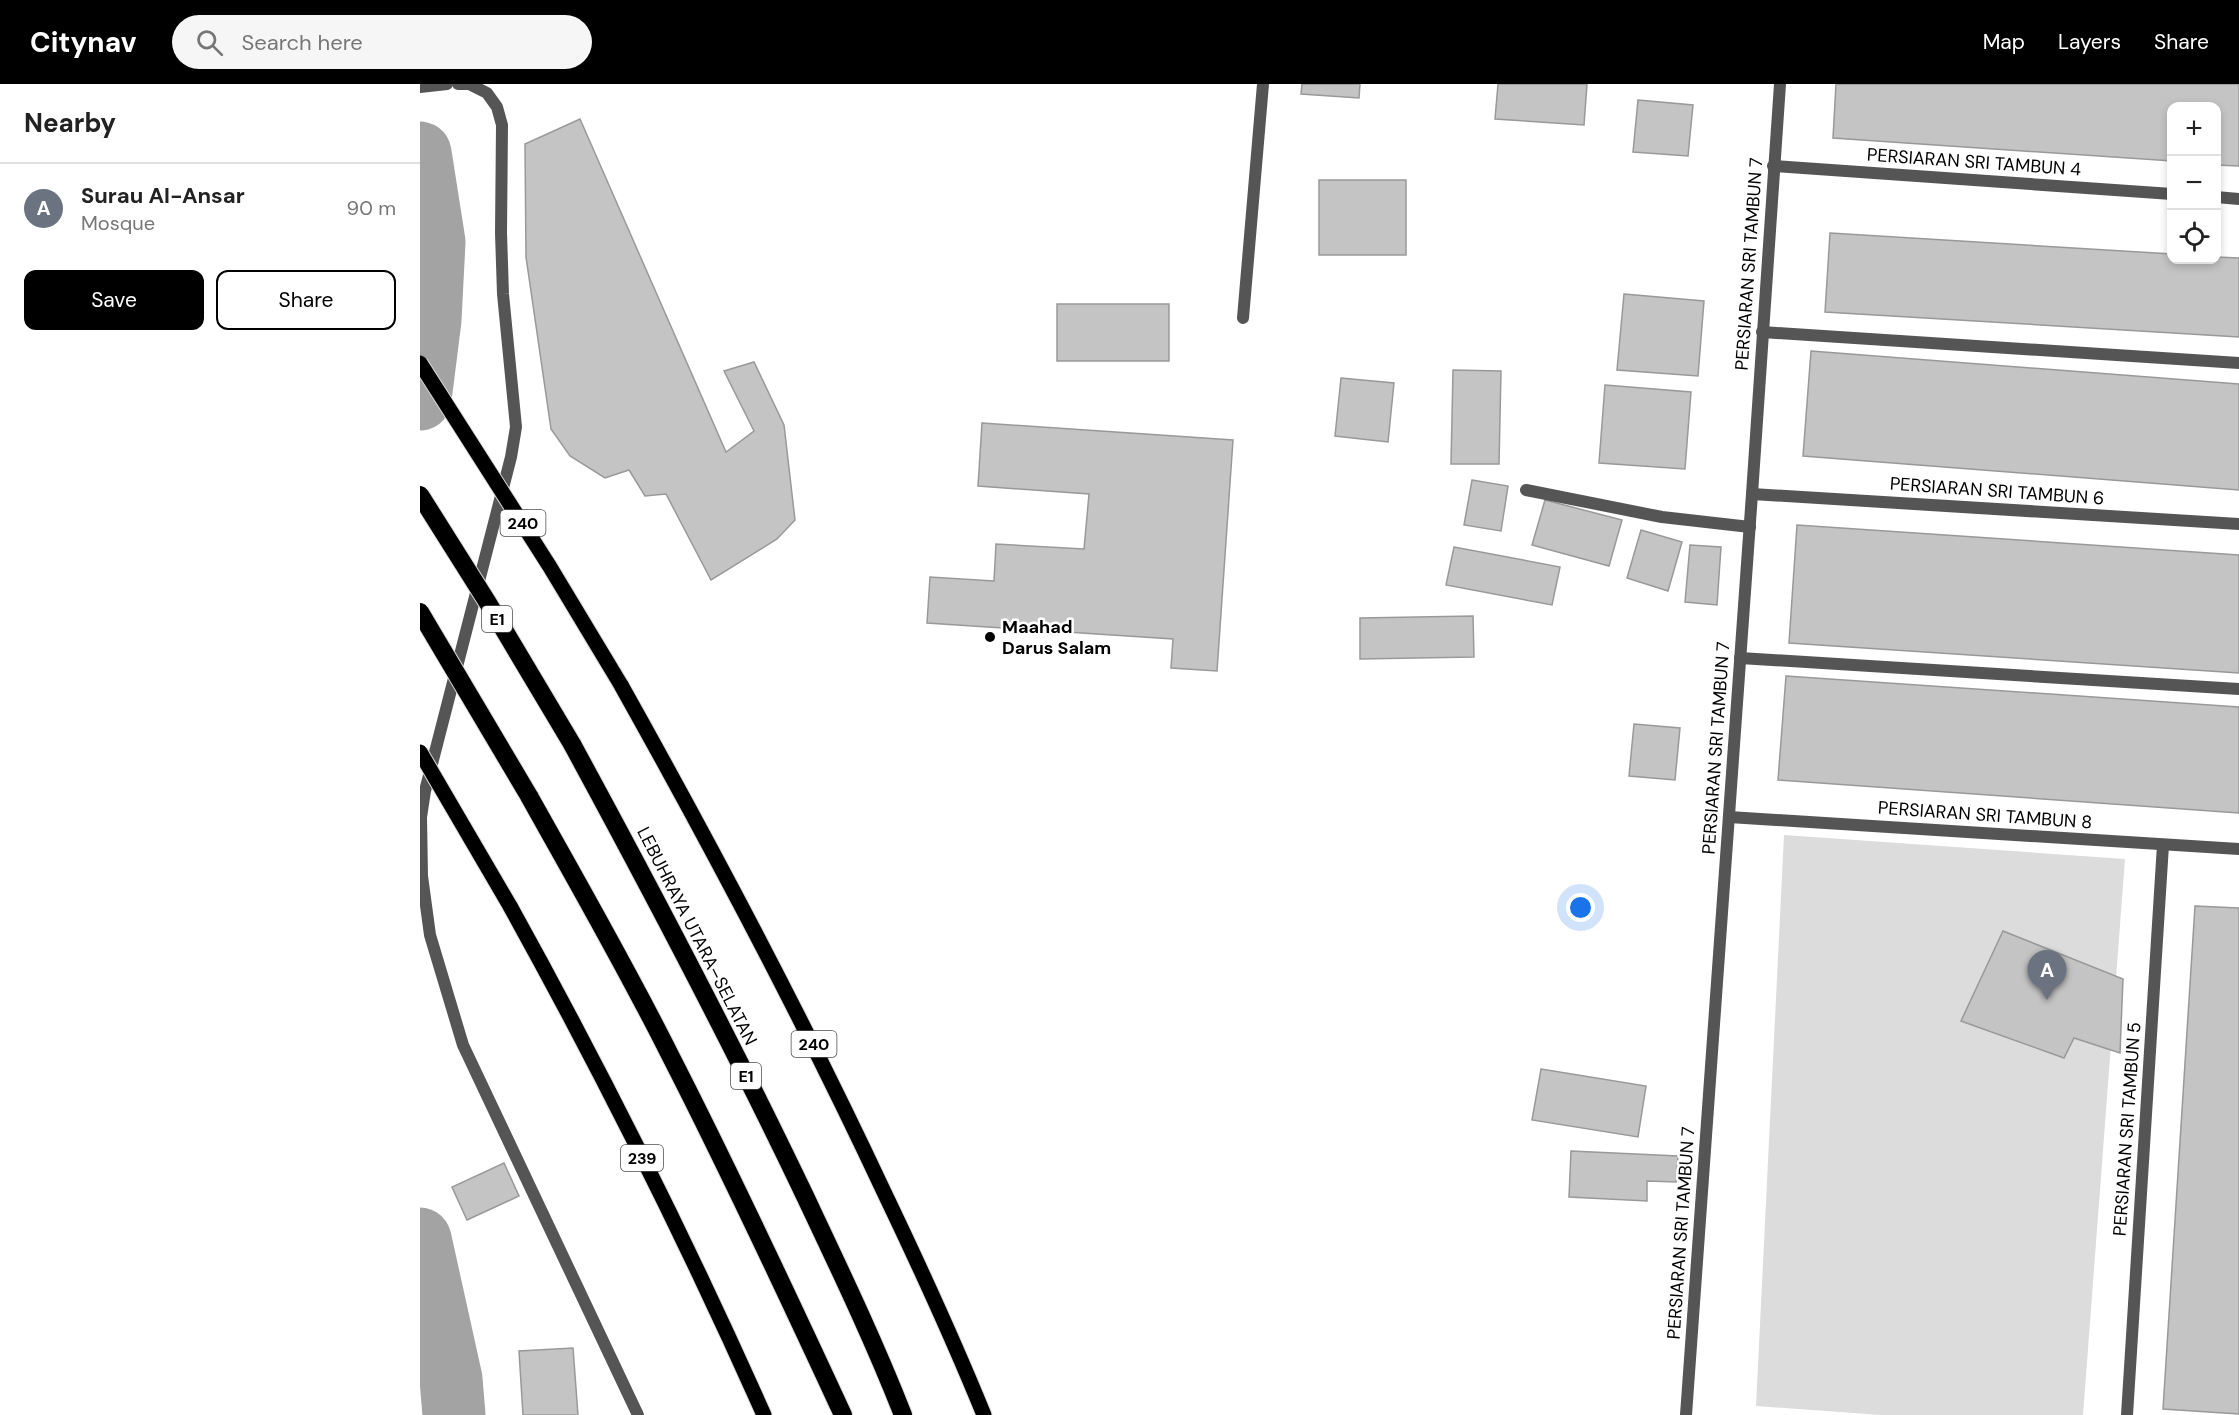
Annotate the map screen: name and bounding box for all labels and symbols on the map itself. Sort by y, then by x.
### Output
street label: PERSIARAN SRI TAMBUN 4 [1866,143,2082,181]
street label: PERSIARAN SRI TAMBUN 7 [1730,157,1768,371]
street label: PERSIARAN SRI TAMBUN 6 [1889,472,2105,510]
road number: 240 [500,510,546,536]
road number: E1 [482,606,512,632]
place label: Maahad Darus Salam [1002,615,1111,660]
marker: Maahad Darus Salam [983,630,997,644]
street label: PERSIARAN SRI TAMBUN 7 [1697,641,1735,855]
street label: PERSIARAN SRI TAMBUN 8 [1877,796,2093,834]
street label: LEBUHRAYA UTARA–SELATAN [631,823,763,1049]
your location [1566,893,1595,922]
pin: A [2028,950,2066,1000]
street label: PERSIARAN SRI TAMBUN 5 [2108,1021,2146,1237]
road number: 240 [792,1031,836,1057]
road number: E1 [731,1063,761,1089]
street label: PERSIARAN SRI TAMBUN 7 [1662,1126,1700,1340]
road number: 239 [621,1145,663,1171]

